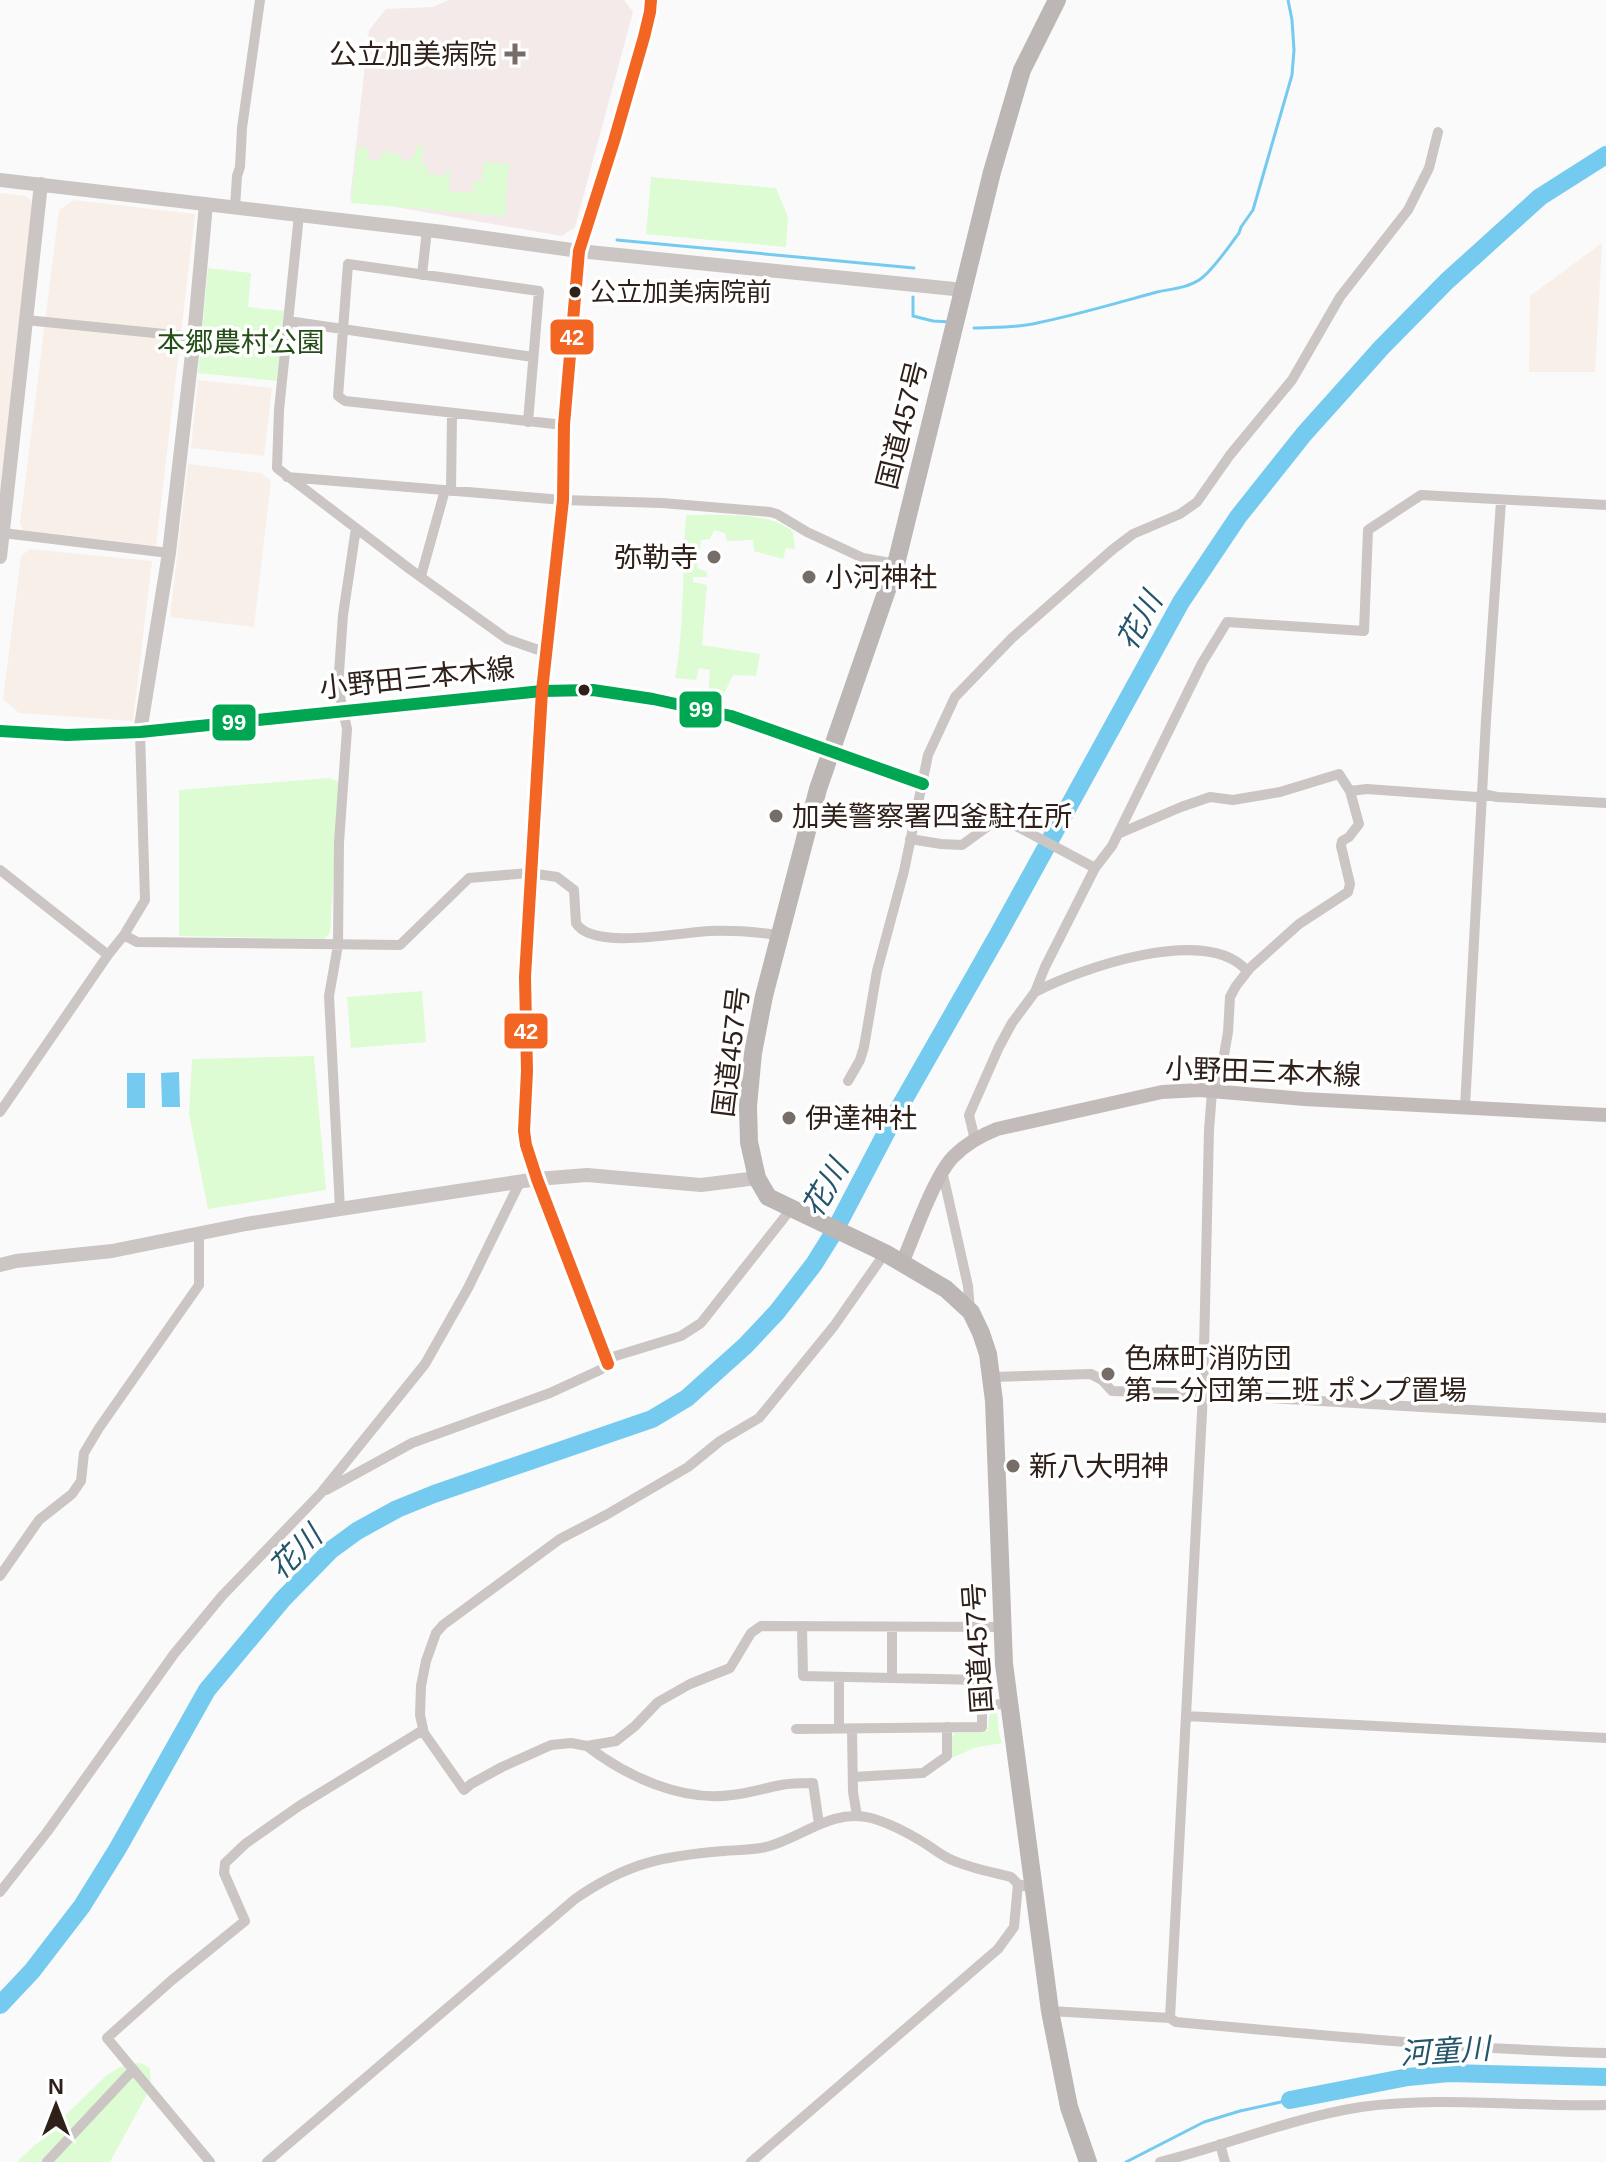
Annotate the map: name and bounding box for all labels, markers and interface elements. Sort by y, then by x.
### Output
place label: 公立加美病院 [329,39,497,70]
marker: 公立加美病院 [504,43,526,65]
place label: 公立加美病院前 [590,277,772,307]
marker: 公立加美病院前 [567,284,583,300]
line badge: 42 [549,318,595,356]
text: 42 [560,325,584,350]
park label: 本郷農村公園 [157,327,325,358]
street label: 国道457号 [871,358,933,492]
place label: 弥勒寺 [614,542,698,573]
marker: 弥勒寺 [705,548,723,566]
place label: 小河神社 [825,562,937,593]
marker: 小河神社 [800,568,818,586]
water label: 花川 [1110,584,1169,655]
street label: 小野田三本木線 [318,652,516,704]
unlabelled marker [576,682,592,698]
line badge: 99 [678,690,723,729]
text: 99 [689,697,713,722]
line badge: 99 [211,703,257,742]
text: 99 [222,710,246,735]
place label: 加美警察署四釜駐在所 [792,801,1072,832]
marker: 加美警察署四釜駐在所 [767,807,785,825]
street label: 国道457号 [708,985,754,1119]
line badge: 42 [503,1012,549,1050]
text: 42 [514,1019,538,1044]
street label: 小野田三本木線 [1165,1053,1361,1091]
place label: 伊達神社 [805,1103,917,1134]
marker: 伊達神社 [780,1109,798,1127]
water label: 花川 [796,1151,856,1222]
place label: 色麻町消防団 第二分団第二班 ポンプ置場 [1124,1343,1467,1406]
marker: 色麻町消防団 第二分団第二班 ポンプ置場 [1099,1365,1117,1383]
place label: 新八大明神 [1029,1451,1169,1482]
marker: 新八大明神 [1004,1457,1022,1475]
water label: 花川 [262,1517,330,1585]
street label: 国道457号 [958,1582,998,1714]
water label: 河童川 [1399,2031,1494,2071]
north arrow [16,2066,96,2146]
text: N [48,2074,64,2099]

